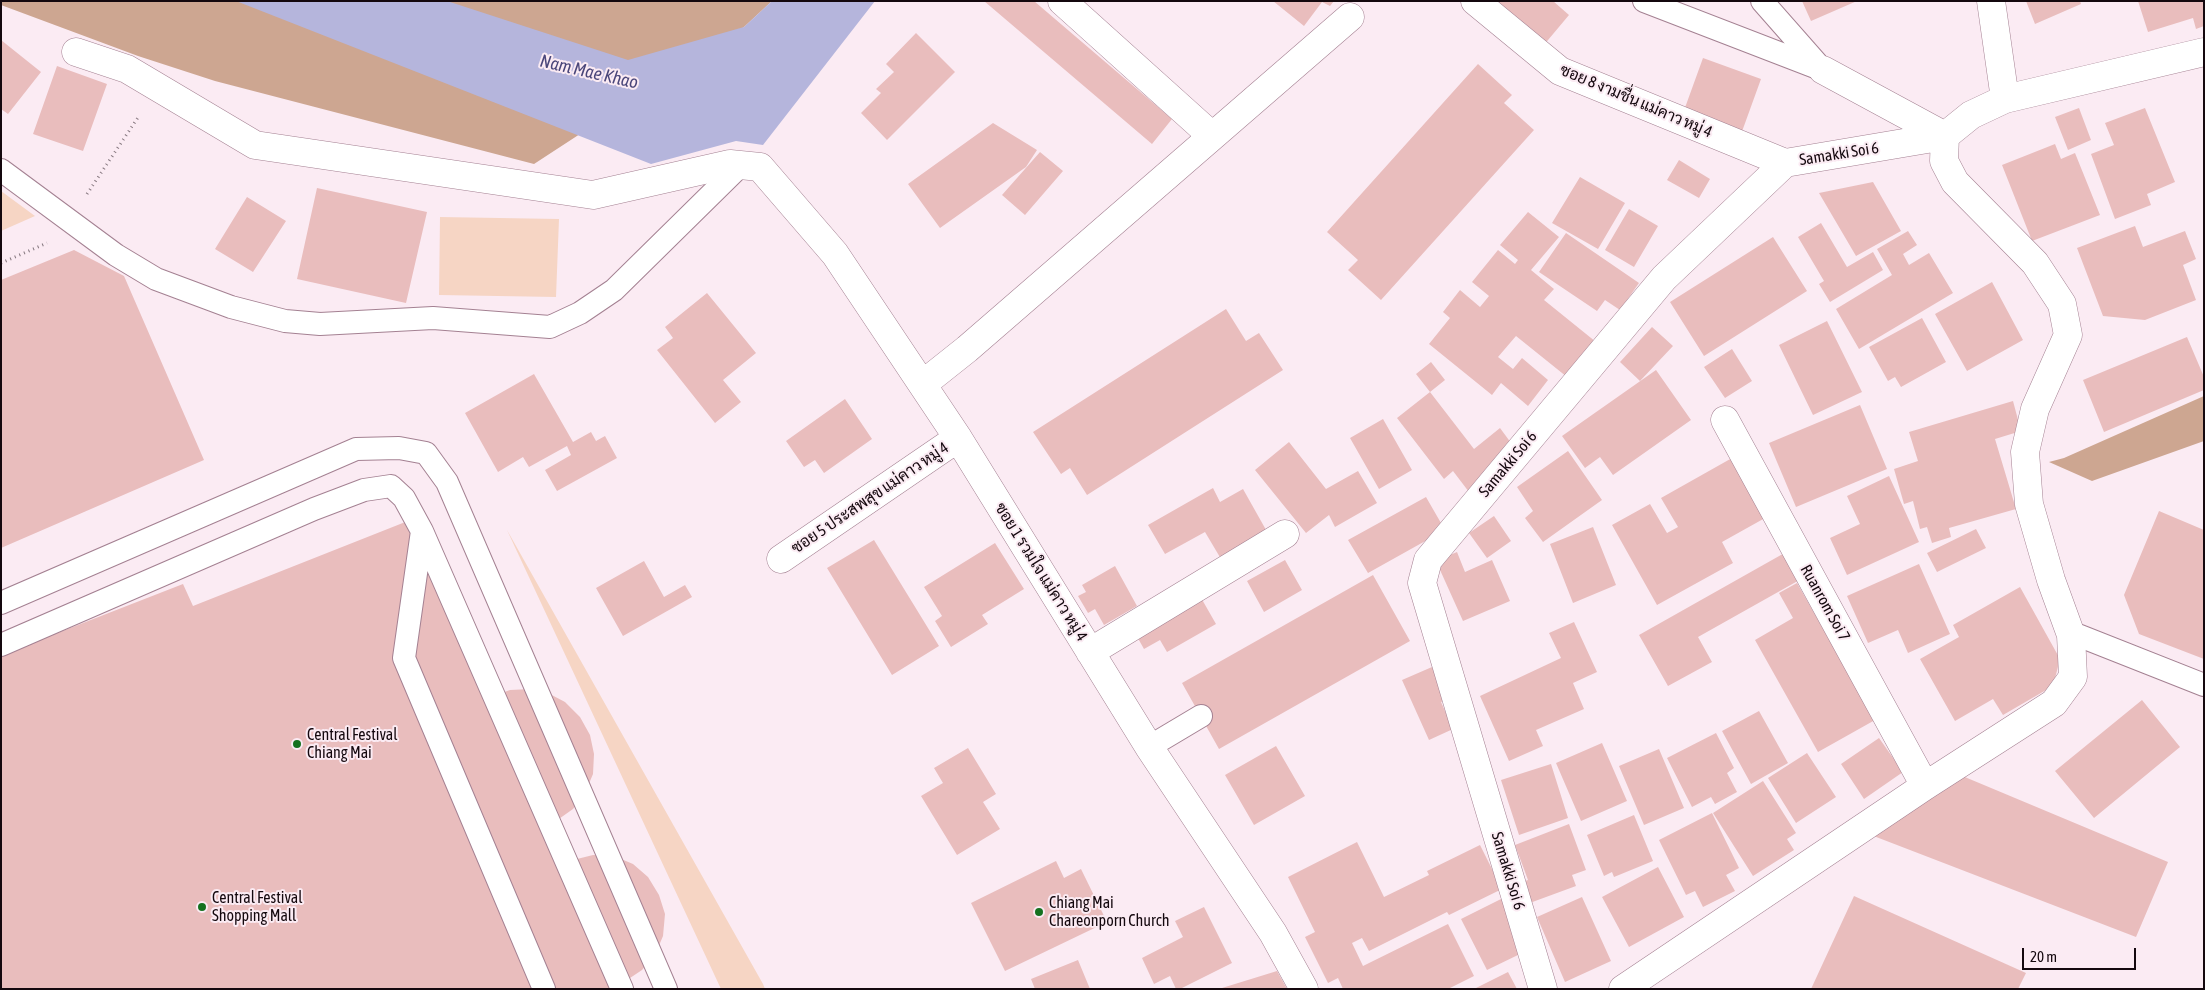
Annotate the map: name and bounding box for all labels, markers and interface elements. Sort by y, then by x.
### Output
water label: Nam Mae Khao [538,50,640,94]
street label: ซอย 8 งามชื่น แม่คาว หมู่ 4 [1557,60,1715,142]
street label: Samakki Soi 6 [1798,138,1880,170]
street label: Samakki Soi 6 [1475,427,1541,501]
street label: ซอย 5 ประสพสุข แม่คาว หมู่ 4 [788,438,952,558]
street label: ซอย 1 รวมใจ แม่คาว หมู่ 4 [991,499,1091,645]
street label: Ruanrom Soi 7 [1796,561,1854,645]
place label: Central Festival Chiang Mai [307,725,398,763]
marker: Central Festival Chiang Mai [291,738,303,750]
street label: Samakki Soi 6 [1487,830,1529,912]
place label: Central Festival Shopping Mall [212,888,303,926]
place label: Chiang Mai Chareonporn Church [1049,893,1169,931]
marker: Central Festival Shopping Mall [196,901,208,913]
marker: Chiang Mai Chareonporn Church [1033,906,1045,918]
scale bar [2025,938,2139,970]
text: 20 m [2030,948,2057,965]

